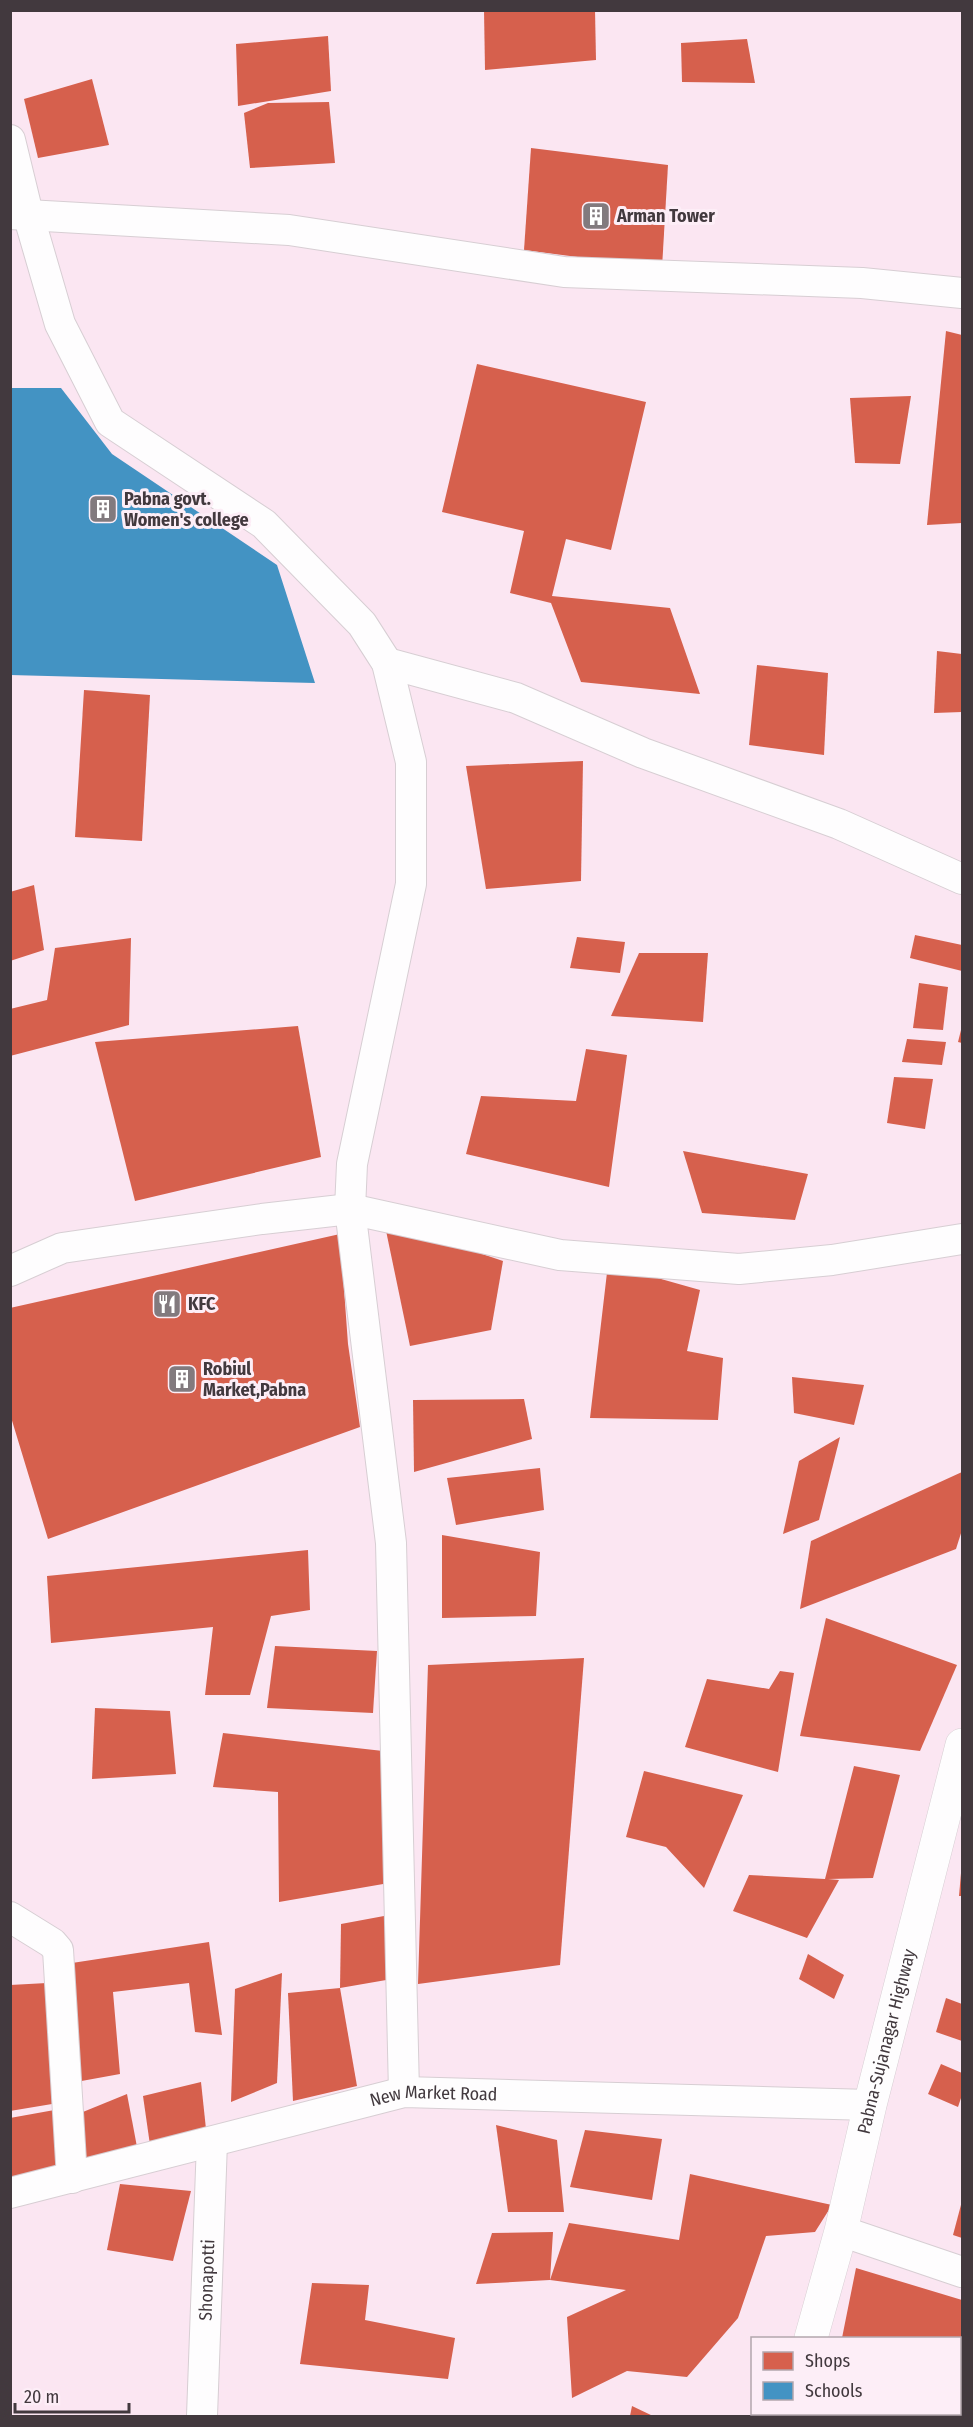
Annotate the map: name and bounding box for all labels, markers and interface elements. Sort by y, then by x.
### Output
building icon: Arman Tower [580,200,612,232]
place label: Arman Tower [616,205,715,227]
place label: Pabna govt. Women's college [124,488,249,531]
building icon: Pabna govt. Women's college [87,493,119,525]
restaurant icon: KFC [151,1288,183,1320]
place label: KFC [188,1293,216,1315]
place label: Robiul Market,Pabna [203,1358,306,1401]
building icon: Robiul Market,Pabna [166,1363,198,1395]
street label: Pabna-Sujanagar Highway [853,1947,920,2136]
street label: New Market Road [367,2081,498,2111]
street label: Shonapotti [194,2239,219,2321]
legend [751,2337,961,2415]
text: Shops [805,2350,850,2372]
scale bar [15,2376,129,2414]
text: Schools [805,2380,863,2402]
text: 20 m [24,2386,59,2408]

